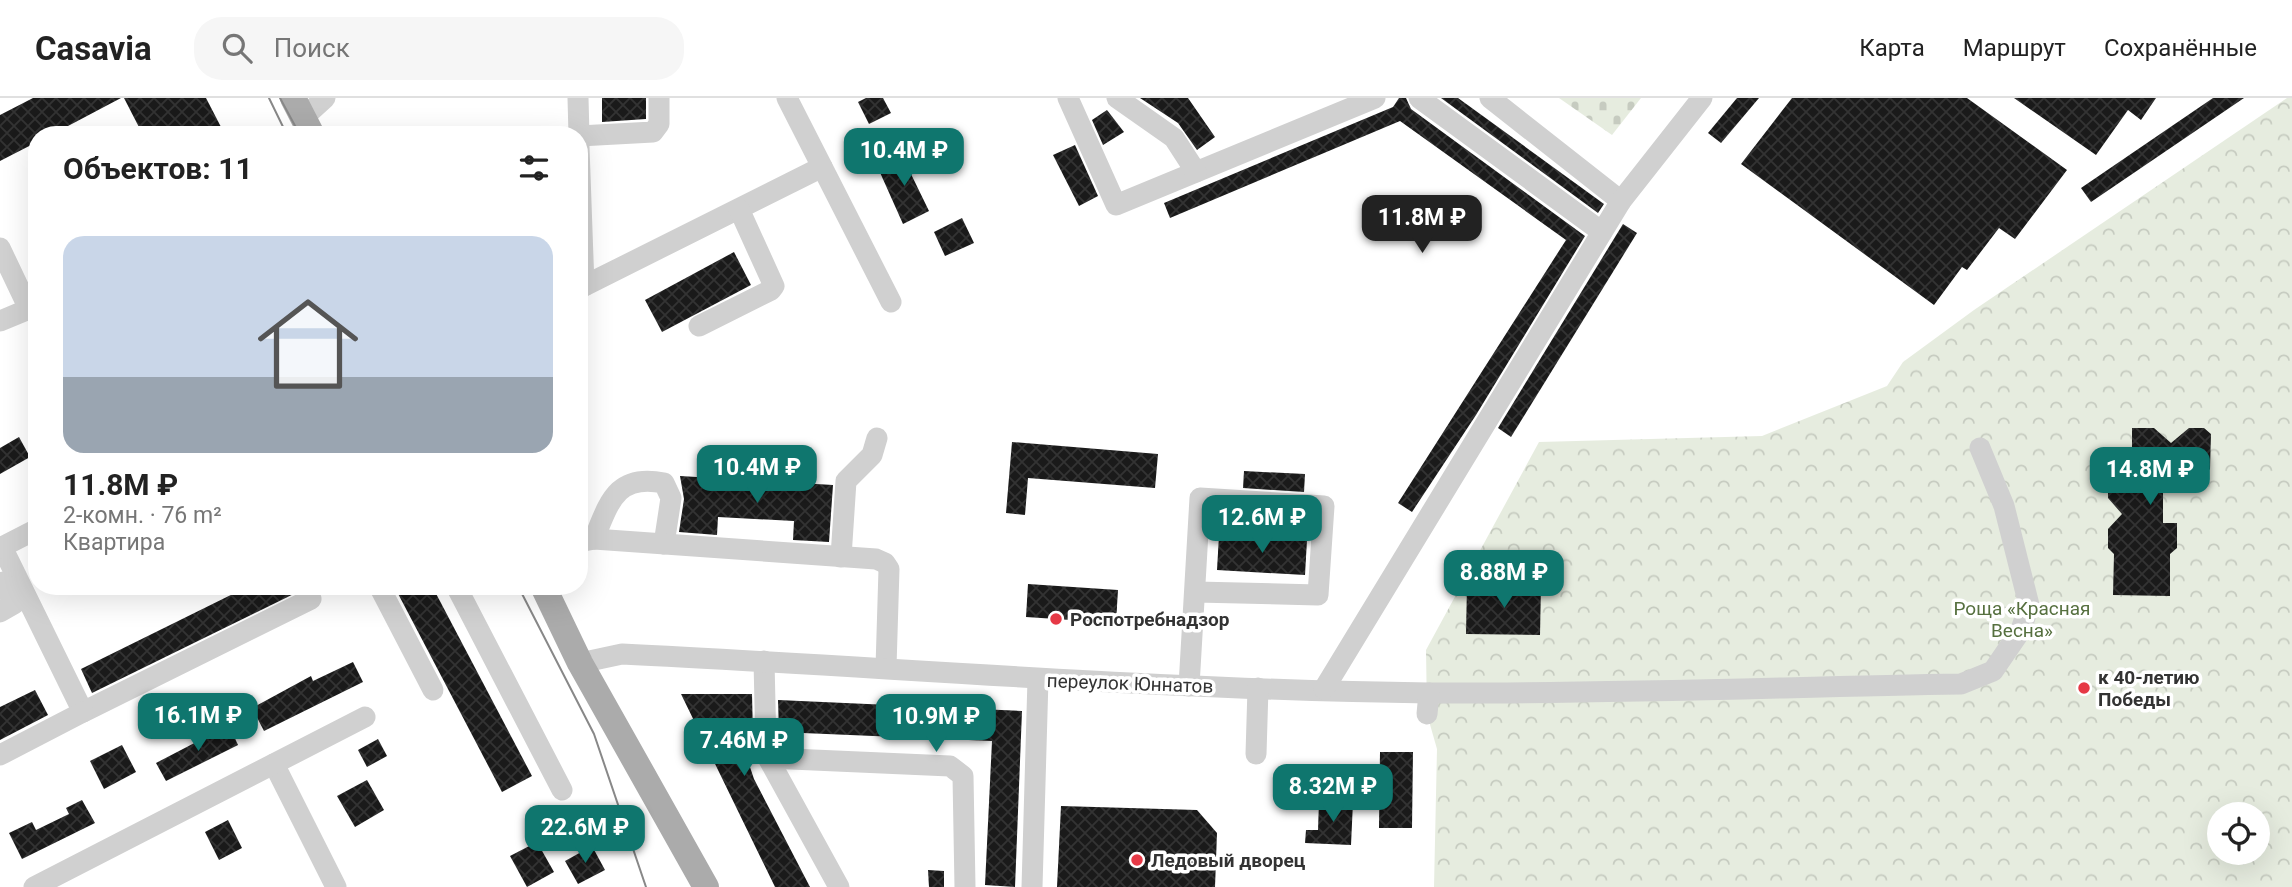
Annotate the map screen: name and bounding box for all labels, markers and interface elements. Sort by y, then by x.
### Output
search box [194,17,684,80]
text: Casavia [35,29,152,68]
icon: search [218,29,256,67]
text: Поиск [274,33,350,63]
text: Карта [1859,34,1925,62]
text: Маршрут [1963,34,2066,62]
text: Сохранённые [2104,34,2257,62]
pin: 10.4M ₽ [839,129,969,188]
text: 10.4M ₽ [860,137,948,164]
icon: filters [515,149,553,187]
text: Объектов: 11 [63,151,253,186]
pin: 11.8M ₽ [1357,195,1487,255]
text: 11.8M ₽ [1378,204,1466,231]
icon: home [245,281,371,407]
pin: 10.4M ₽ [692,446,822,505]
pin: 14.8M ₽ [2085,448,2215,507]
text: 10.4M ₽ [713,454,801,481]
text: 14.8M ₽ [2106,456,2194,483]
text: 11.8M ₽ [63,467,178,502]
pin: 12.6M ₽ [1197,496,1327,555]
text: 2-комн. · 76 m² [63,502,222,529]
text: 12.6M ₽ [1218,504,1306,531]
text: Квартира [63,529,165,556]
pin: 8.88M ₽ [1439,550,1569,610]
text: 8.88M ₽ [1460,559,1548,586]
park label: Роща «Красная Весна» [1953,597,2091,642]
place label: Роспотребнадзор [1070,608,1230,631]
marker: Роспотребнадзор [1048,611,1064,627]
place label: к 40-летию Победы [2098,666,2200,711]
street label: переулок Юннатов [1046,669,1214,698]
marker: к 40-летию Победы [2076,680,2092,696]
pin: 16.1M ₽ [133,694,263,753]
pin: 10.9M ₽ [871,694,1001,754]
text: 16.1M ₽ [154,702,242,729]
text: 10.9M ₽ [892,703,980,730]
pin: 7.46M ₽ [679,718,809,778]
text: 7.46M ₽ [700,727,788,754]
pin: 8.32M ₽ [1268,764,1398,824]
text: 8.32M ₽ [1289,773,1377,800]
map controls [2207,802,2270,865]
button: locate [2207,802,2270,865]
pin: 22.6M ₽ [520,806,650,865]
text: 22.6M ₽ [541,814,629,841]
place label: Ледовый дворец [1151,849,1306,872]
marker: Ледовый дворец [1129,852,1145,868]

